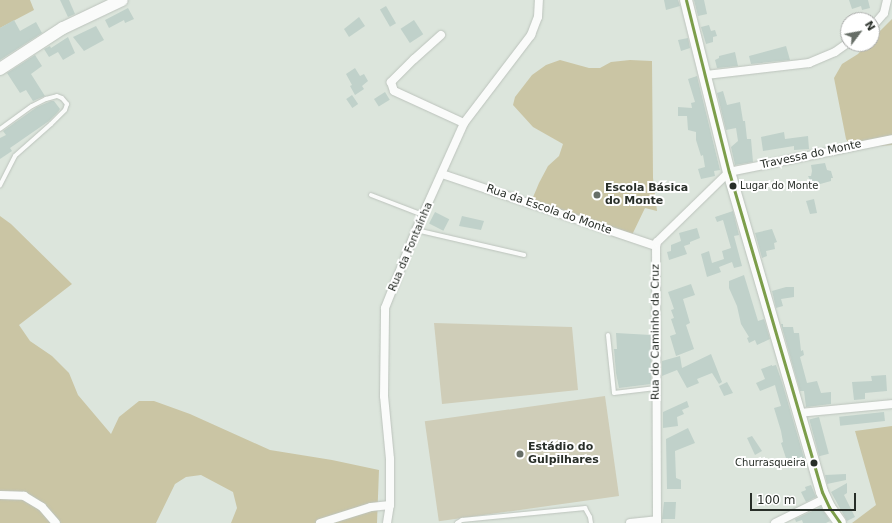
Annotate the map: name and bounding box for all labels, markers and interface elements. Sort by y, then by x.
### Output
north arrow [840,12,880,52]
text: N [862,19,878,33]
street label: Travessa do Monte [759,138,863,172]
place label: Lugar do Monte [740,180,818,192]
marker: Lugar do Monte [728,181,738,191]
street label: Rua da Escola do Monte [485,182,613,238]
place label: Escola Básica do Monte [605,182,688,208]
marker: Escola Básica do Monte [592,190,602,200]
street label: Rua da Fontaínha [386,200,436,294]
street label: Rua do Caminho da Cruz [649,264,663,400]
place label: Estádio do Gulpilhares [528,441,599,467]
marker: Estádio do Gulpilhares [515,449,525,459]
place label: Churrasqueira [735,457,806,469]
marker: Churrasqueira [809,458,819,468]
scale bar [752,485,858,511]
text: 100 m [757,493,795,507]

